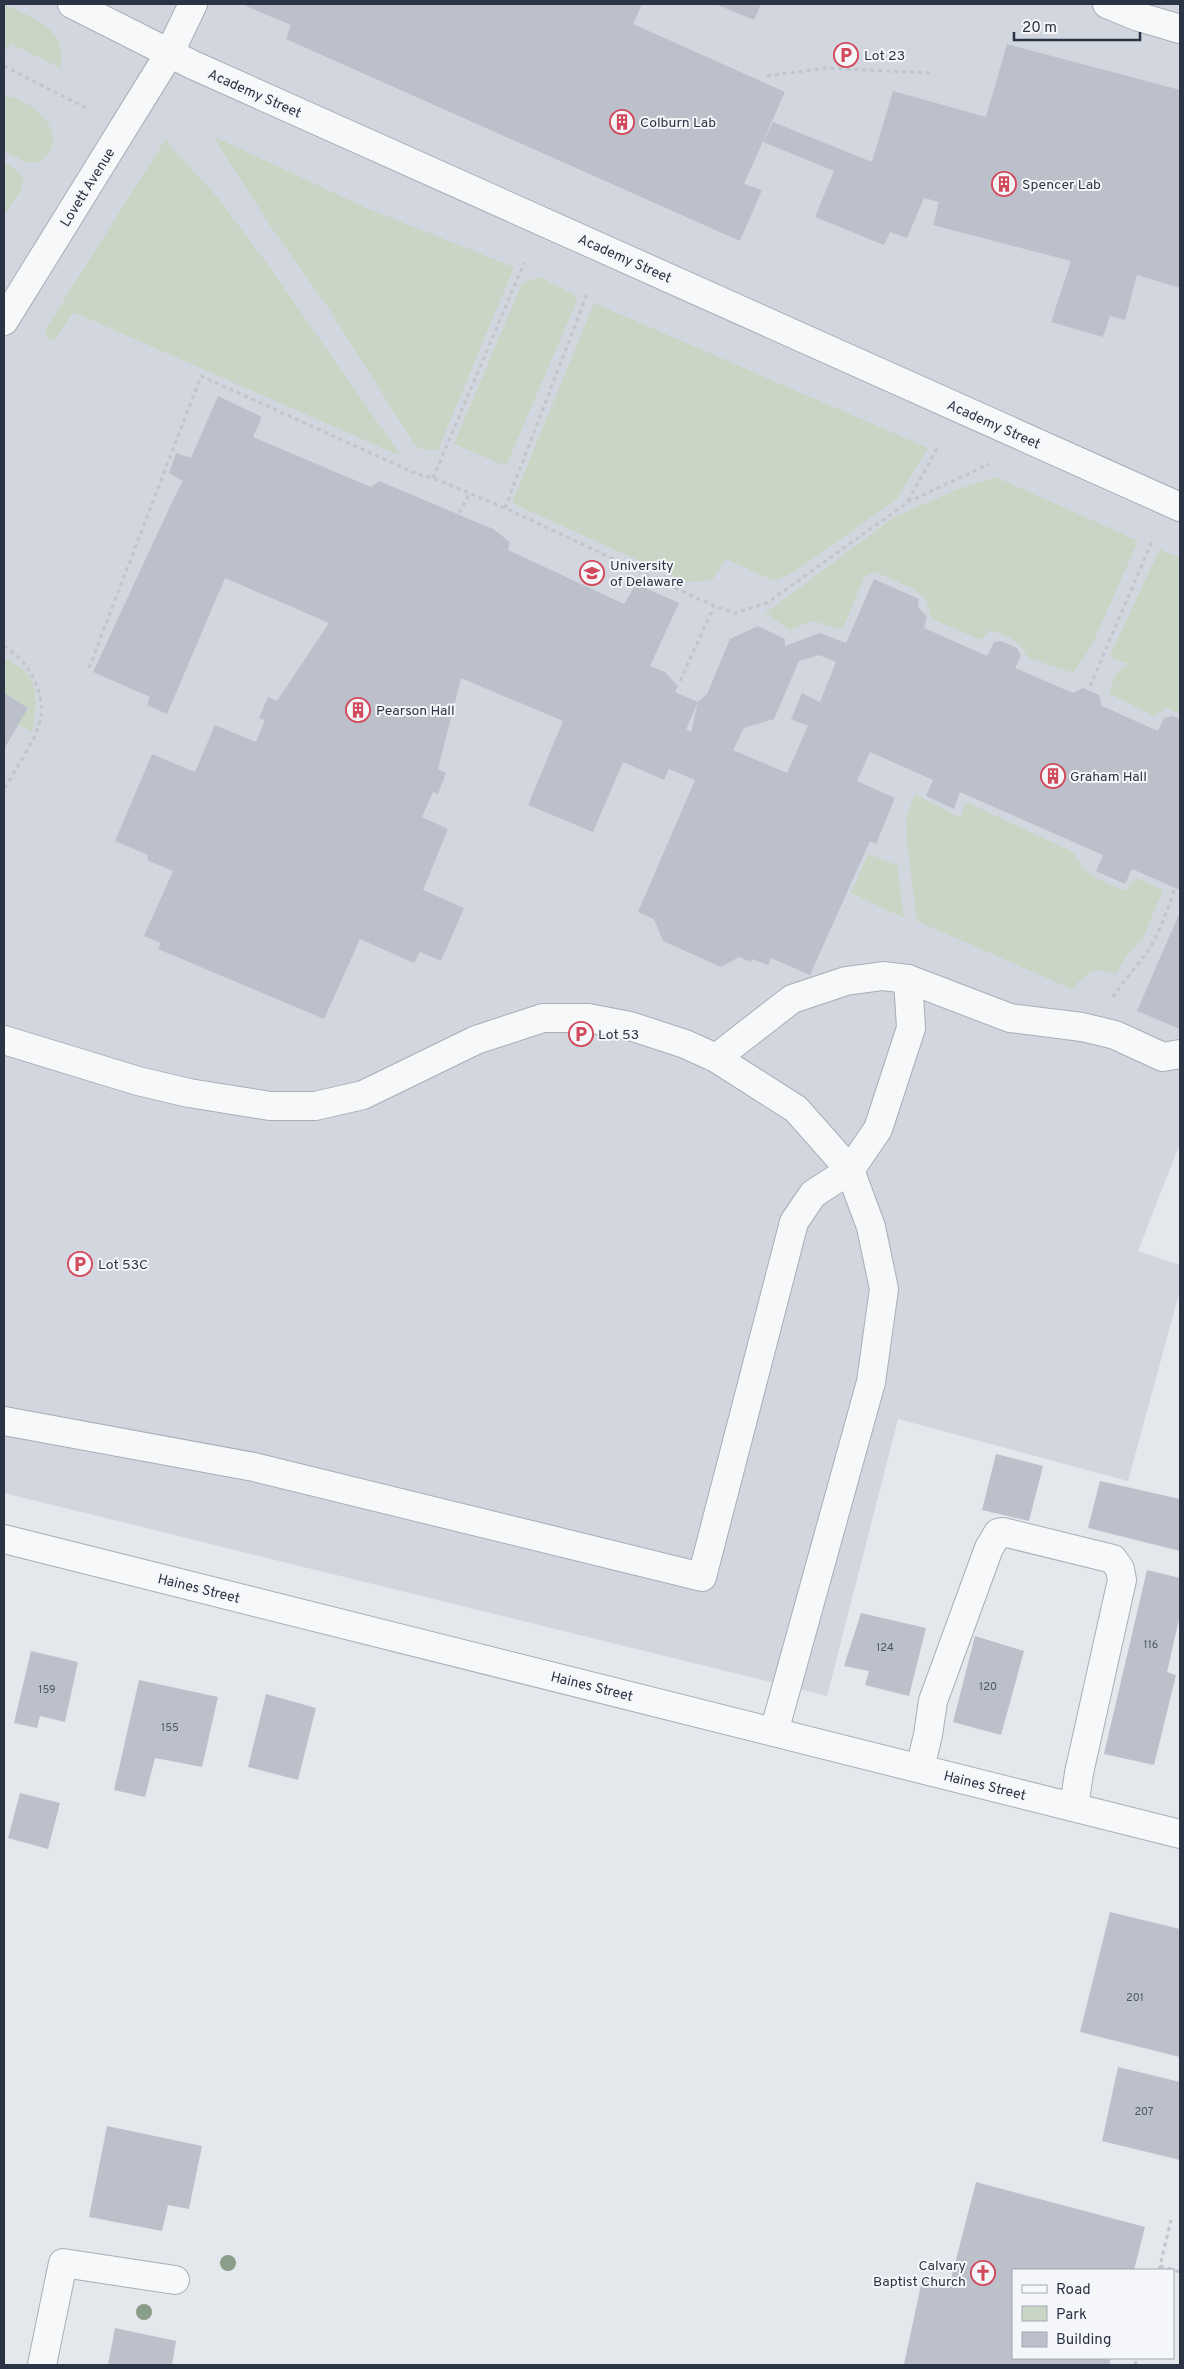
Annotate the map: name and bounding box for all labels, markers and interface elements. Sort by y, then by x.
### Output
scale bar [1014,10,1140,42]
text: 20 m [1022,19,1057,38]
parking icon: Lot 23 [833,42,859,68]
place label: Lot 23 [864,48,905,65]
street label: Academy Street [205,66,304,123]
building icon: Colburn Lab [609,109,635,135]
place label: Colburn Lab [640,115,716,132]
street label: Lovett Avenue [57,145,119,230]
building icon: Spencer Lab [991,171,1017,197]
place label: Spencer Lab [1022,177,1101,194]
street label: Academy Street [575,231,674,288]
street label: Academy Street [944,397,1043,454]
place label: University of Delaware [610,558,684,591]
school or university icon: University of Delaware [579,560,605,586]
building icon: Pearson Hall [345,697,371,723]
place label: Pearson Hall [376,703,455,720]
building icon: Graham Hall [1040,763,1066,789]
place label: Graham Hall [1070,769,1147,786]
parking icon: Lot 53 [568,1021,594,1047]
place label: Lot 53 [598,1027,639,1044]
parking icon: Lot 53C [67,1251,93,1277]
place label: Lot 53C [98,1257,148,1274]
street label: Haines Street [156,1571,242,1608]
house number: 116 [1144,1638,1158,1652]
house number: 124 [876,1641,894,1655]
street label: Haines Street [549,1669,635,1706]
house number: 120 [979,1680,997,1694]
house number: 159 [38,1683,56,1697]
house number: 155 [161,1721,179,1735]
street label: Haines Street [942,1768,1028,1805]
house number: 201 [1126,1991,1144,2005]
house number: 207 [1134,2105,1154,2119]
place label: Calvary Baptist Church [873,2258,966,2291]
church icon: Calvary Baptist Church [970,2260,996,2286]
legend [1012,2269,1174,2359]
text: Road [1056,2281,1091,2300]
text: Park [1056,2306,1087,2325]
text: Building [1056,2331,1111,2350]

